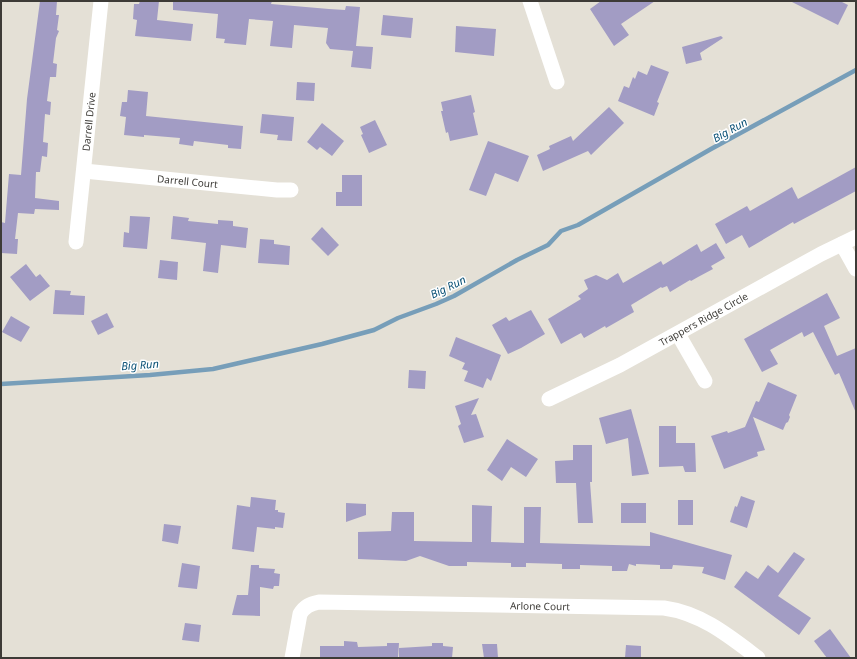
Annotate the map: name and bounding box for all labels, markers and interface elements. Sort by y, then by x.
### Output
street label: Darrell Drive [78,91,99,152]
water label: Big Run [710,114,750,145]
street label: Darrell Court [157,171,219,191]
water label: Big Run [428,272,468,302]
street label: Trappers Ridge Circle [657,289,751,349]
water label: Big Run [121,356,159,373]
street label: Arlone Court [510,598,570,613]

